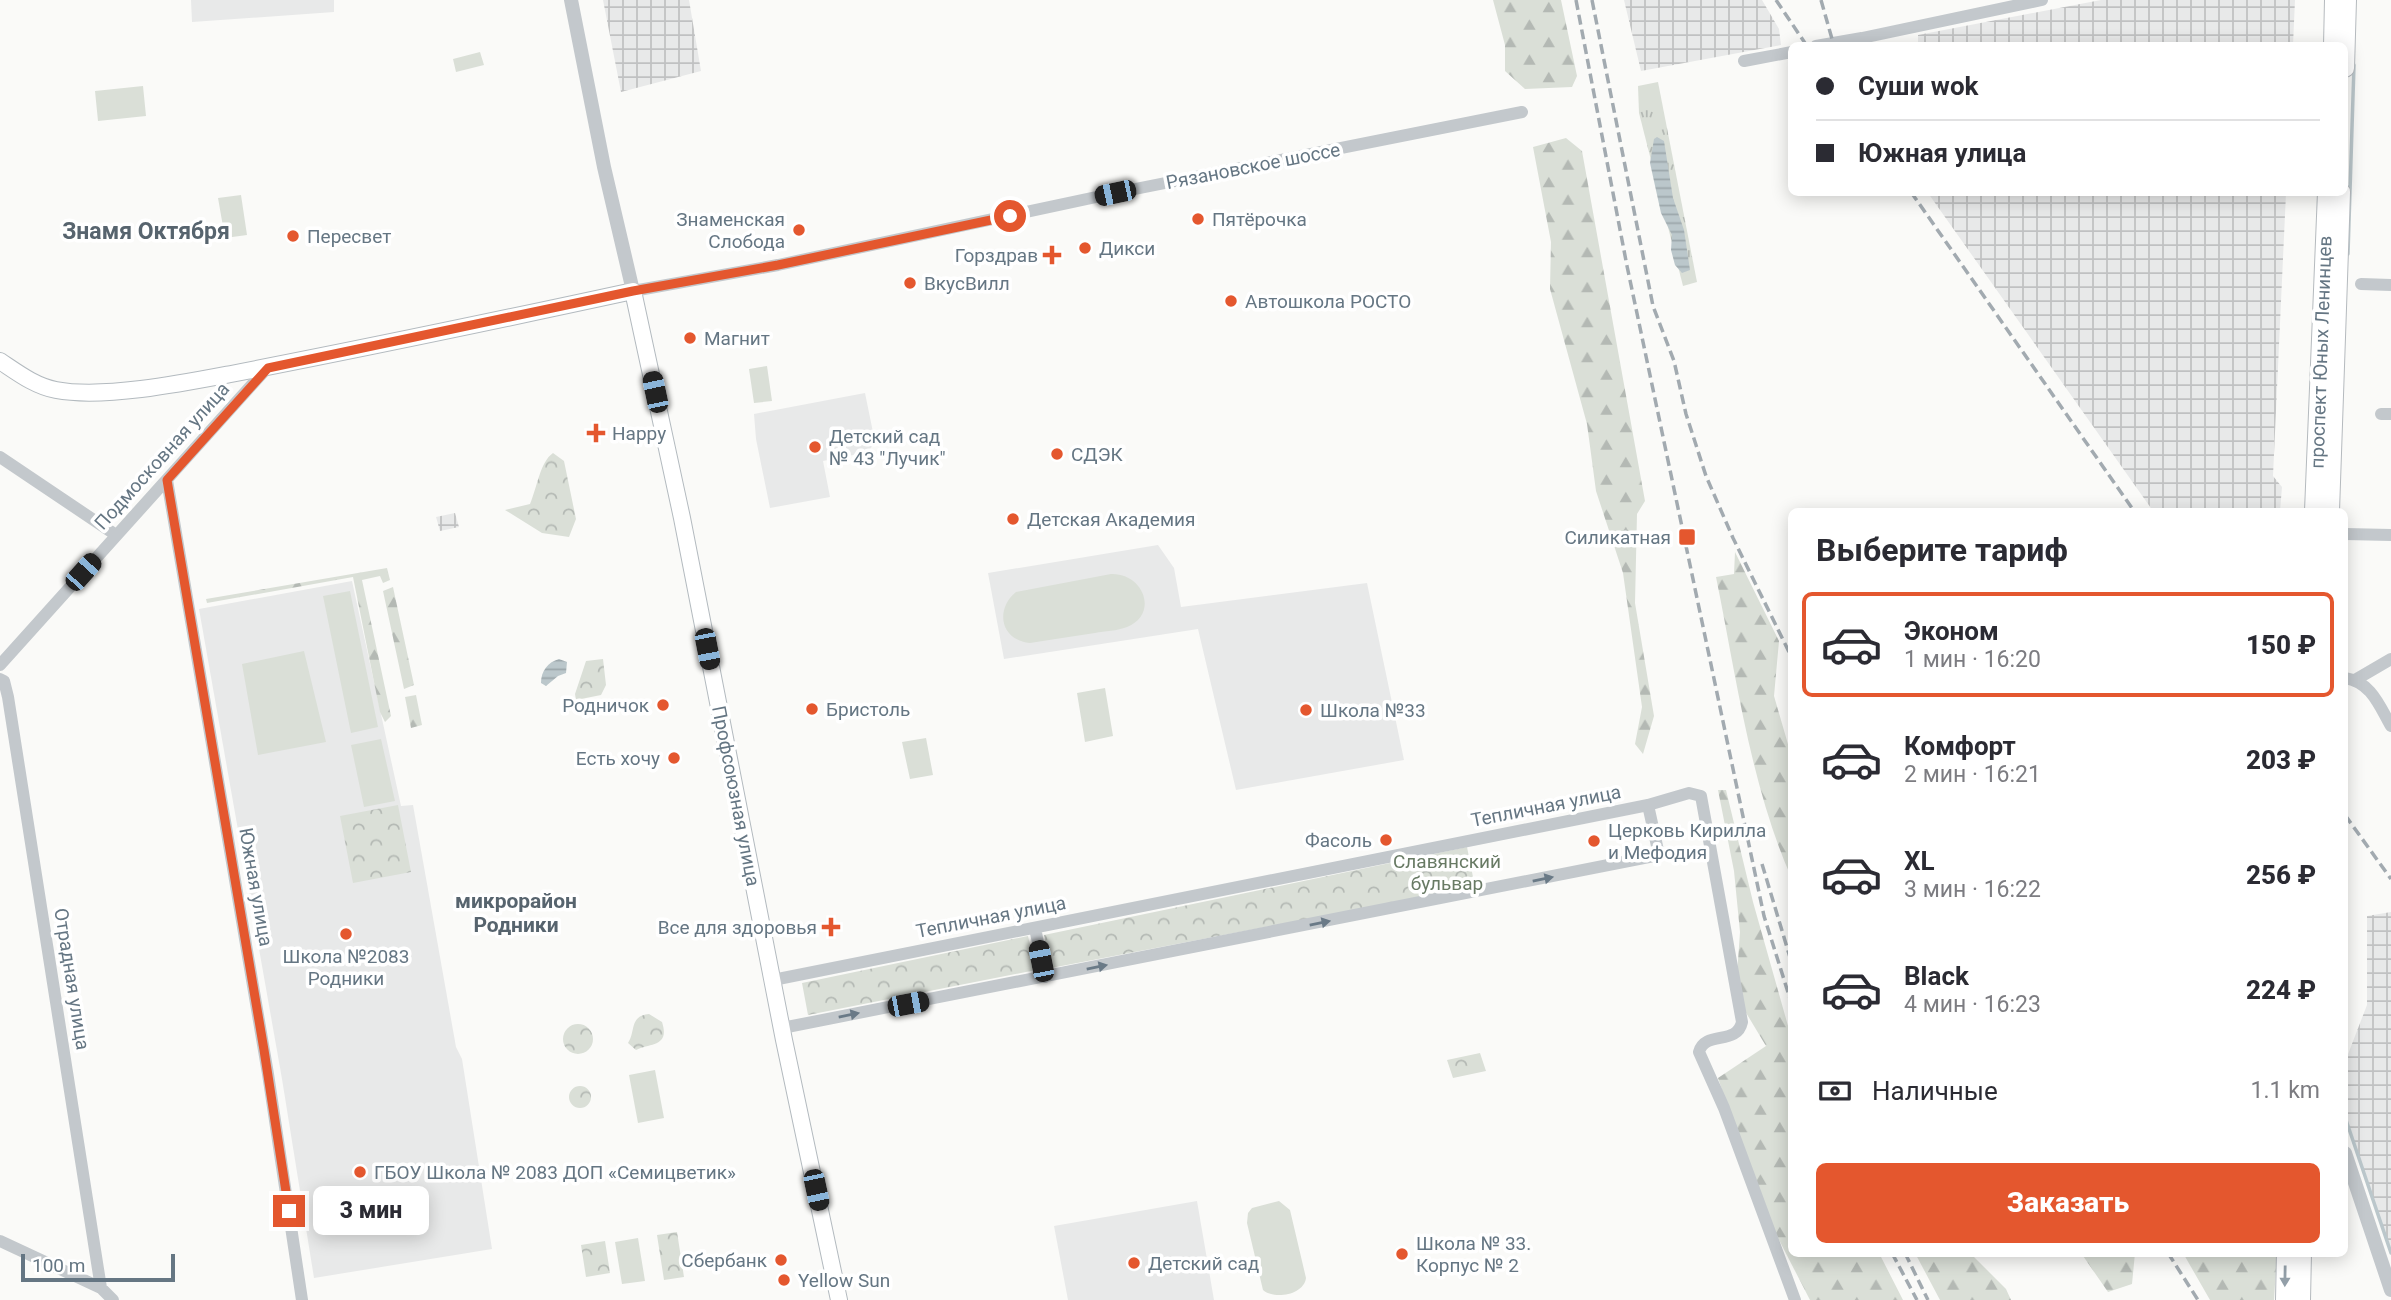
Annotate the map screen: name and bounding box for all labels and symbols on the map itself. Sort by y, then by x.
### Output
street label: Рязановское шоссе [1164,138,1342,194]
car [1093,178,1138,208]
route start [994,200,1026,232]
place label: Знаменская Слобода [676,208,785,253]
place label: Пятёрочка [1212,208,1307,231]
marker: Пятёрочка [1190,211,1206,227]
district label: Знамя Октября [62,218,230,245]
marker: Знаменская Слобода [791,222,807,238]
place label: Пересвет [307,225,391,248]
marker: Пересвет [285,228,301,244]
street label: проспект Юных Ленинцев [2305,235,2337,469]
place label: Дикси [1099,237,1155,260]
marker: Дикси [1077,240,1093,256]
place label: Горздрав [955,244,1038,267]
marker: Горздрав [1044,247,1060,263]
place label: ВкусВилл [924,272,1010,295]
marker: ВкусВилл [902,275,918,291]
place label: Автошкола РОСТО [1245,290,1411,313]
marker: Автошкола РОСТО [1223,293,1239,309]
place label: Магнит [704,327,770,350]
marker: Магнит [682,330,698,346]
car [641,369,670,415]
street label: Подмосковная улица [90,378,234,534]
place label: Happy [612,422,666,445]
marker: Happy [586,423,606,443]
place label: Детский сад № 43 "Лучик" [829,425,946,470]
marker: Детский сад № 43 "Лучик" [807,439,823,455]
place label: СДЭК [1071,443,1123,466]
marker: СДЭК [1049,446,1065,462]
place label: Детская Академия [1027,508,1195,531]
marker: Детская Академия [1005,511,1021,527]
place label: Силикатная [1564,526,1671,549]
marker: Силикатная [1677,527,1697,547]
car [62,549,105,595]
car [693,626,722,672]
place label: Родничок [562,694,650,717]
marker: Родничок [655,697,671,713]
place label: Бристоль [826,698,910,721]
place label: Школа №33 [1320,699,1426,722]
marker: Бристоль [804,701,820,717]
marker: Школа №33 [1298,702,1314,718]
street label: Профсоюзная улица [707,704,765,888]
place label: Есть хочу [576,747,660,770]
marker: Есть хочу [666,750,682,766]
street label: Тепличная улица [1469,780,1623,832]
place label: Церковь Кирилла и Мефодия [1608,819,1766,864]
street label: Южная улица [234,826,278,948]
place label: Фасоль [1305,829,1372,852]
marker: Фасоль [1378,832,1394,848]
marker: Церковь Кирилла и Мефодия [1586,833,1602,849]
park label: Славянский бульвар [1393,850,1501,895]
one-way arrow [1532,873,1554,884]
district label: микрорайон Родники [455,889,577,937]
street label: Тепличная улица [914,891,1068,943]
street label: Отрадная улица [49,906,95,1052]
place label: Все для здоровья [658,916,817,939]
one-way arrow [1309,917,1331,928]
marker: Все для здоровья [823,919,839,935]
marker: Школа №2083 Родники [338,926,354,942]
car [1027,938,1056,984]
place label: Школа №2083 Родники [283,945,409,990]
one-way arrow [1086,961,1108,972]
car [886,990,931,1018]
one-way arrow [838,1009,860,1020]
place label: ГБОУ Школа № 2083 ДОП «Семицветик» [374,1161,736,1184]
marker: ГБОУ Школа № 2083 ДОП «Семицветик» [352,1164,368,1180]
car [802,1167,831,1213]
callout: 3 мин [314,1186,429,1236]
route end [273,1195,305,1227]
place label: Школа № 33. Корпус № 2 [1416,1232,1531,1277]
marker: Школа № 33. Корпус № 2 [1394,1246,1410,1262]
place label: Сбербанк [681,1249,768,1272]
scale bar [21,1251,175,1283]
marker: Сбербанк [773,1252,789,1268]
place label: Детский сад [1148,1252,1259,1275]
marker: Детский сад [1126,1255,1142,1271]
one-way arrow [2280,1266,2291,1288]
place label: Yellow Sun [798,1269,890,1292]
marker: Yellow Sun [776,1272,792,1288]

